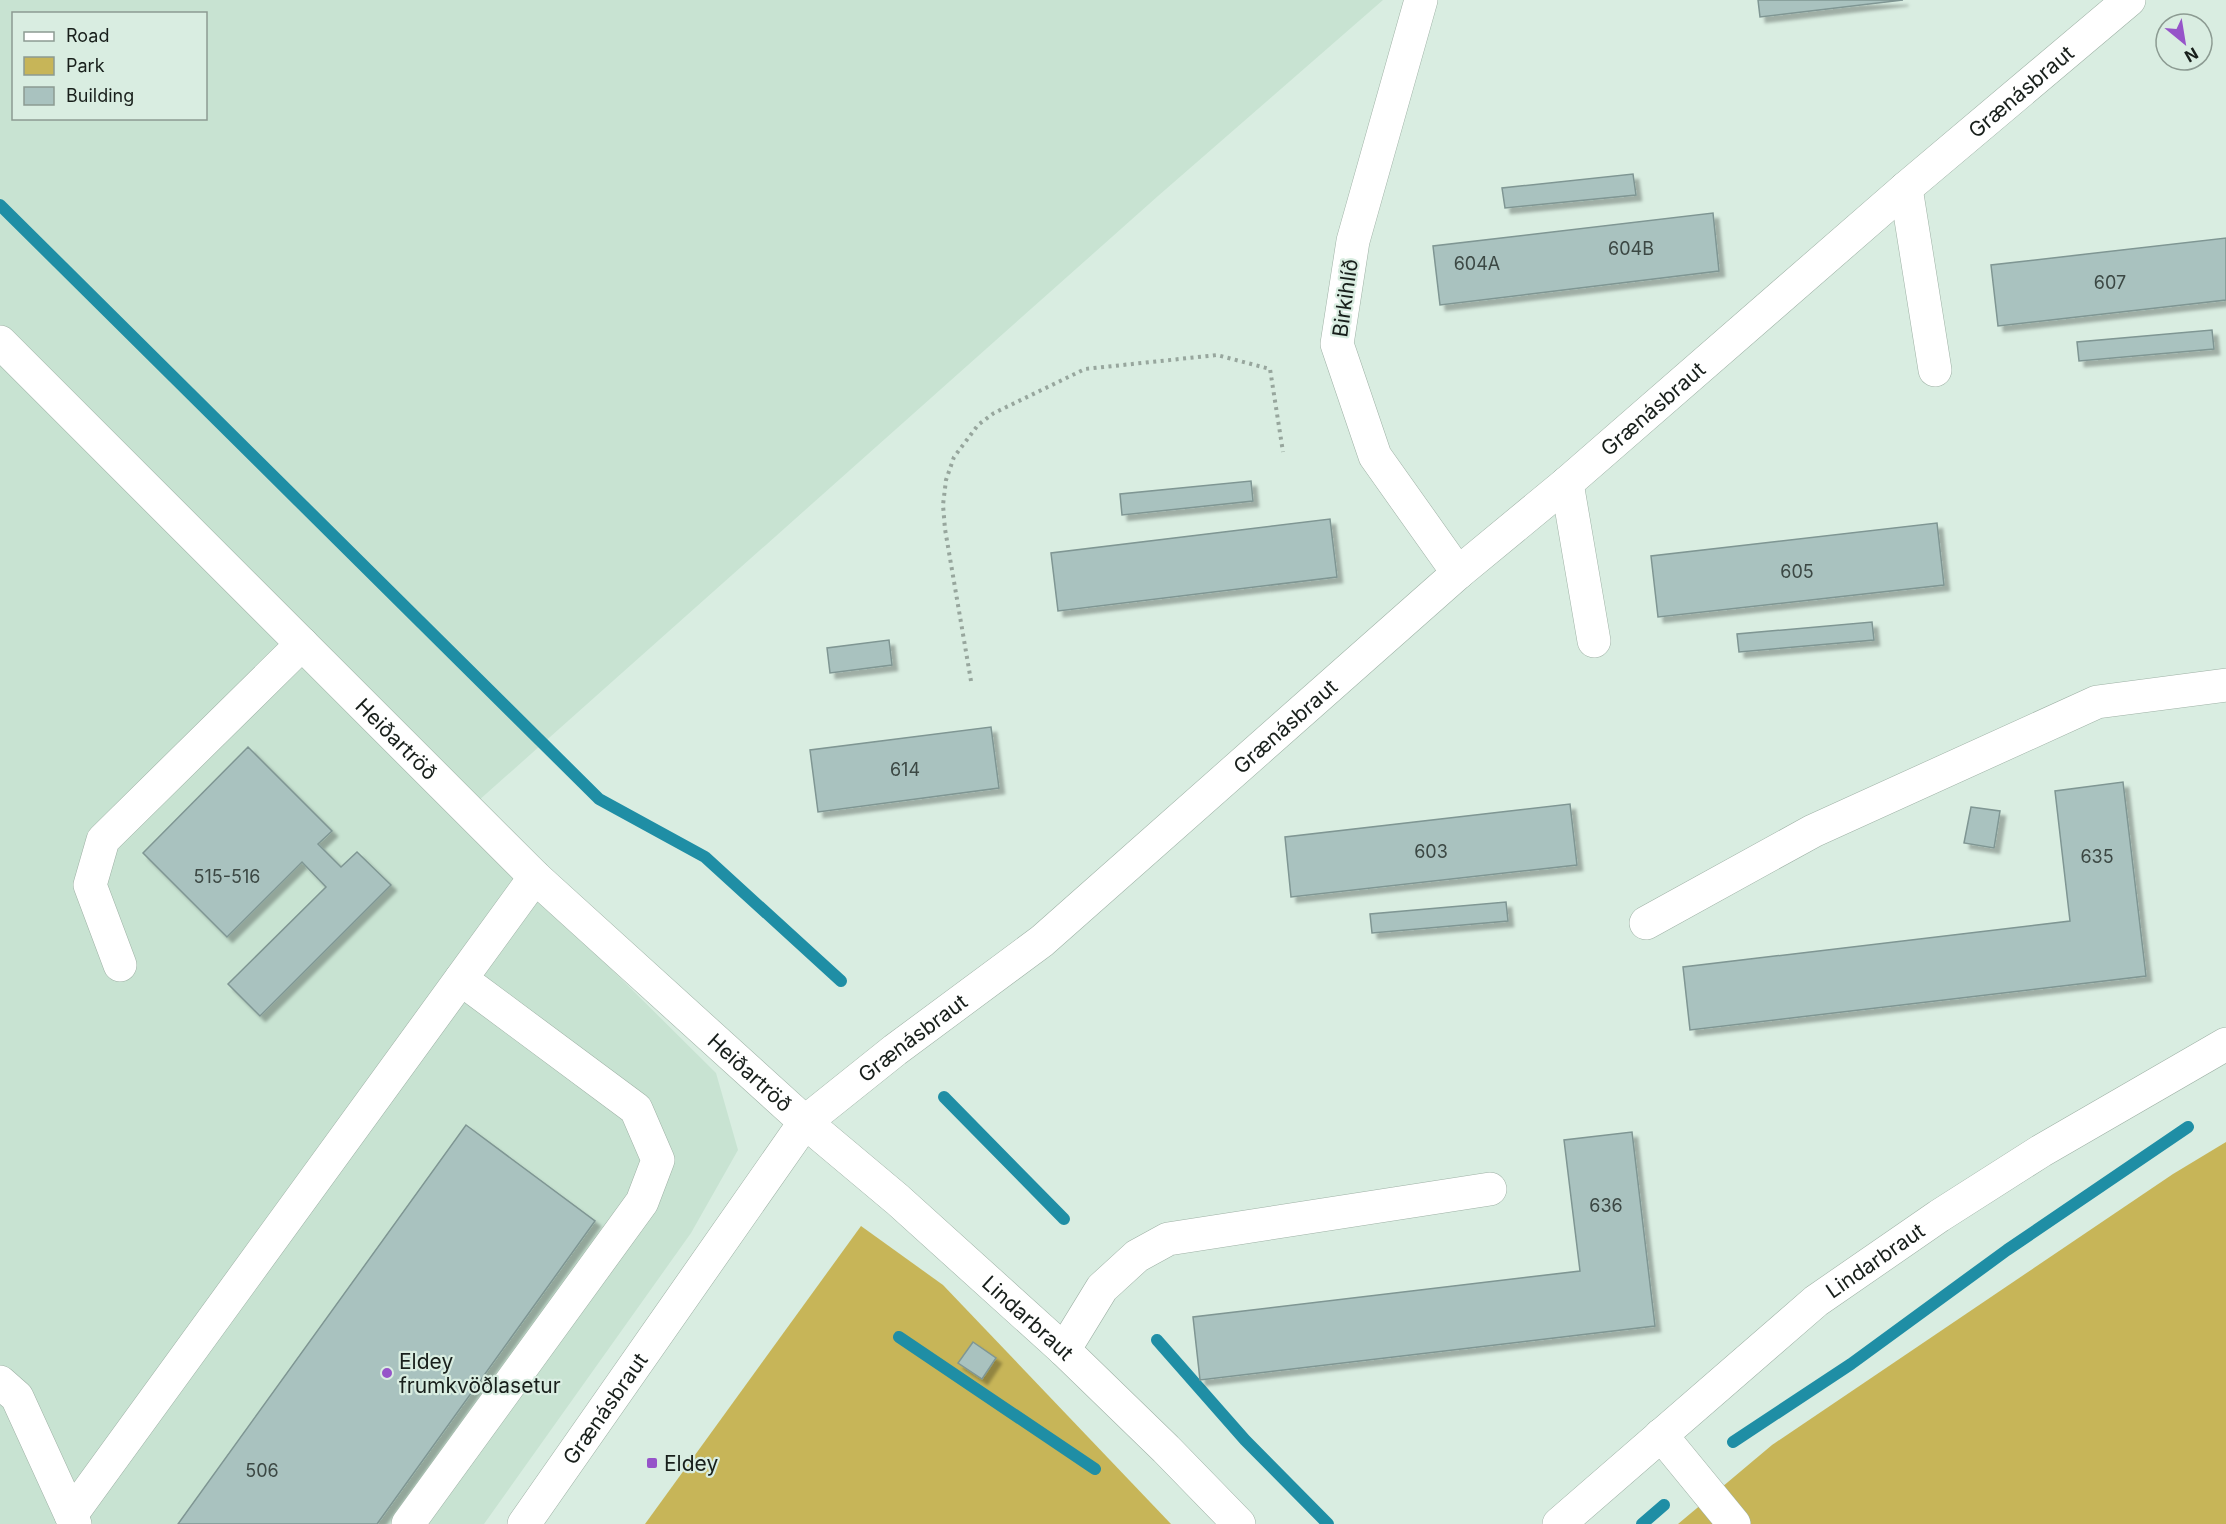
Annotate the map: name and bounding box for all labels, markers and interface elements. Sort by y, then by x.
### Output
legend [12,12,207,120]
north arrow [2154,12,2214,72]
text: Road [66,25,109,46]
street label: Grænásbraut [1963,40,2079,143]
text: N [2181,43,2202,67]
text: Park [66,55,105,76]
text: Building [66,85,134,106]
house number: 604B [1608,238,1654,259]
house number: 604A [1454,253,1500,274]
street label: Birkihlíð [1327,257,1363,339]
house number: 607 [2094,272,2126,293]
street label: Grænásbraut [1595,356,1710,461]
house number: 605 [1780,561,1814,582]
street label: Grænásbraut [1228,674,1342,779]
street label: Heiðartröð [351,693,443,785]
house number: 614 [890,759,920,780]
house number: 603 [1414,841,1448,862]
house number: 635 [2080,846,2114,867]
house number: 515-516 [194,866,260,887]
street label: Grænásbraut [853,988,972,1087]
street label: Heiðartröð [703,1028,797,1117]
house number: 636 [1589,1195,1623,1216]
street label: Lindarbraut [1821,1217,1929,1303]
street label: Lindarbraut [977,1270,1079,1365]
street label: Grænásbraut [557,1348,652,1469]
place label: Eldey frumkvöðlasetur [399,1349,561,1398]
marker: Eldey frumkvöðlasetur [380,1366,394,1380]
place label: Eldey [664,1451,718,1476]
marker: Eldey [645,1456,659,1470]
house number: 506 [245,1460,279,1481]

